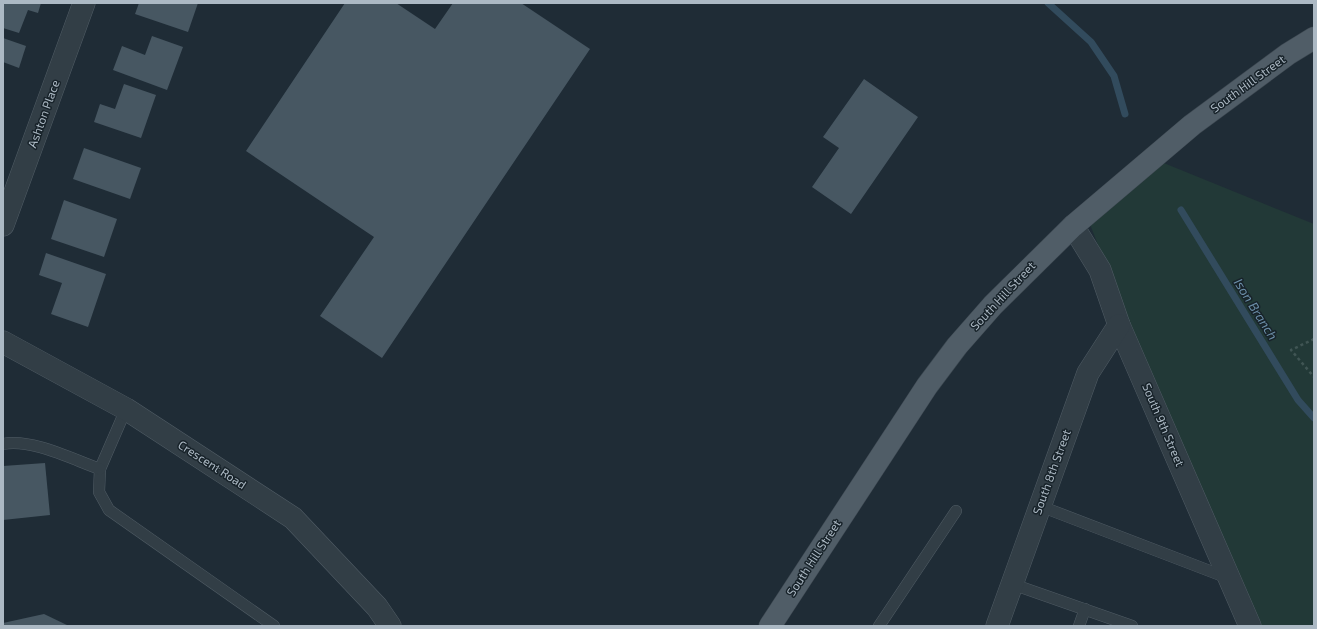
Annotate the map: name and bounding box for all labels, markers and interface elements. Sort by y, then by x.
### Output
street label: South Hill Street [1208,51,1288,115]
street label: Ashton Place [24,78,62,149]
street label: South Hill Street [967,258,1038,332]
water label: Ison Branch [1231,275,1281,343]
street label: South 9th Street [1140,381,1188,469]
street label: South 8th Street [1029,427,1073,516]
street label: Crescent Road [176,437,249,491]
street label: South Hill Street [783,516,843,598]

